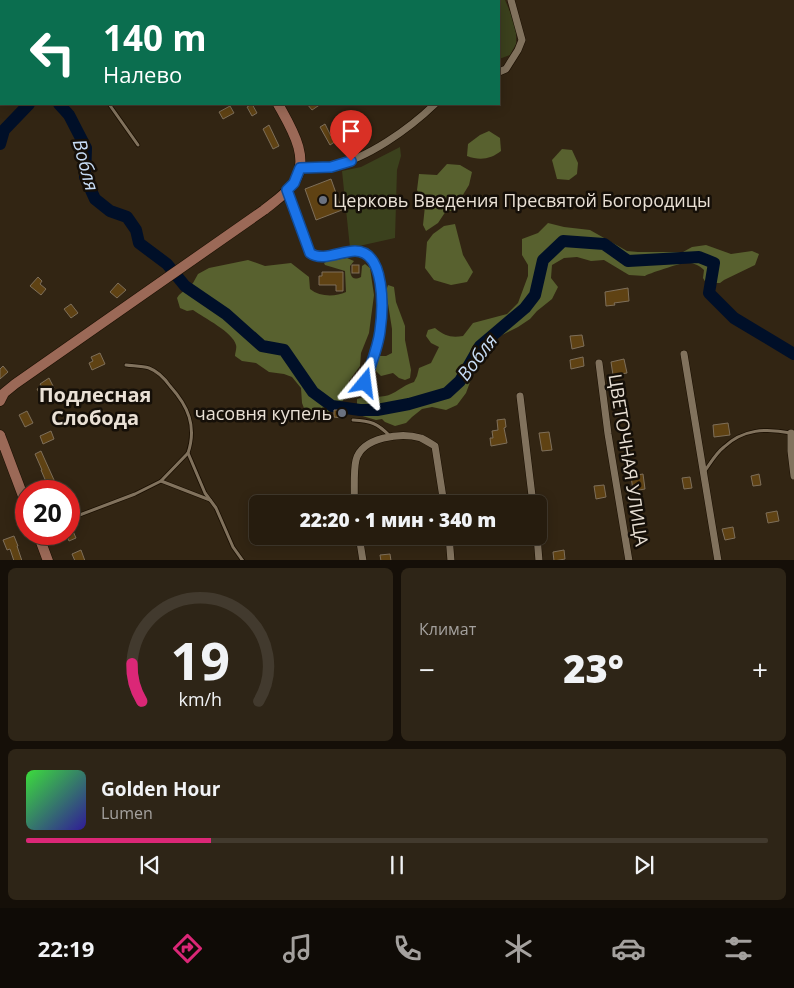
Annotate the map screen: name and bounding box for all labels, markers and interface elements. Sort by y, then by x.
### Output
text: 140 m [103,14,207,61]
icon: left [20,20,85,85]
text: Налево [103,59,182,89]
pin [330,110,372,161]
icon: arrive [337,117,365,145]
water label: Вобля [67,136,105,194]
place label: Церковь Введения Пресвятой Богородицы [333,188,711,212]
marker: Церковь Введения Пресвятой Богородицы [317,194,329,206]
water label: Вобля [451,328,503,386]
position arrow [338,356,390,408]
street label: ЦВЕТОЧНАЯ УЛИЦА [604,372,655,548]
district label: Подлесная Слобода [39,381,151,431]
place label: часовня купель [195,401,332,425]
marker: часовня купель [336,407,348,419]
speed limit sign: 20 [15,480,80,545]
text: 22:20 · 1 мин · 340 m [300,507,496,533]
text: Климат [419,618,476,640]
text: 19 [171,624,230,695]
text: 23° [563,642,624,694]
text: − [419,650,435,688]
text: + [752,650,768,688]
text: km/h [179,687,222,711]
text: Golden Hour [101,776,220,802]
text: Lumen [101,802,153,824]
icon: previous [136,851,164,879]
icon: pause [383,851,411,879]
icon: next [630,851,658,879]
icon: directions [170,931,205,966]
icon: music [280,931,315,966]
icon: phone [390,931,425,966]
icon: climate [501,931,536,966]
icon: car [611,931,646,966]
icon: filters [721,931,756,966]
text: 22:19 [38,933,94,963]

